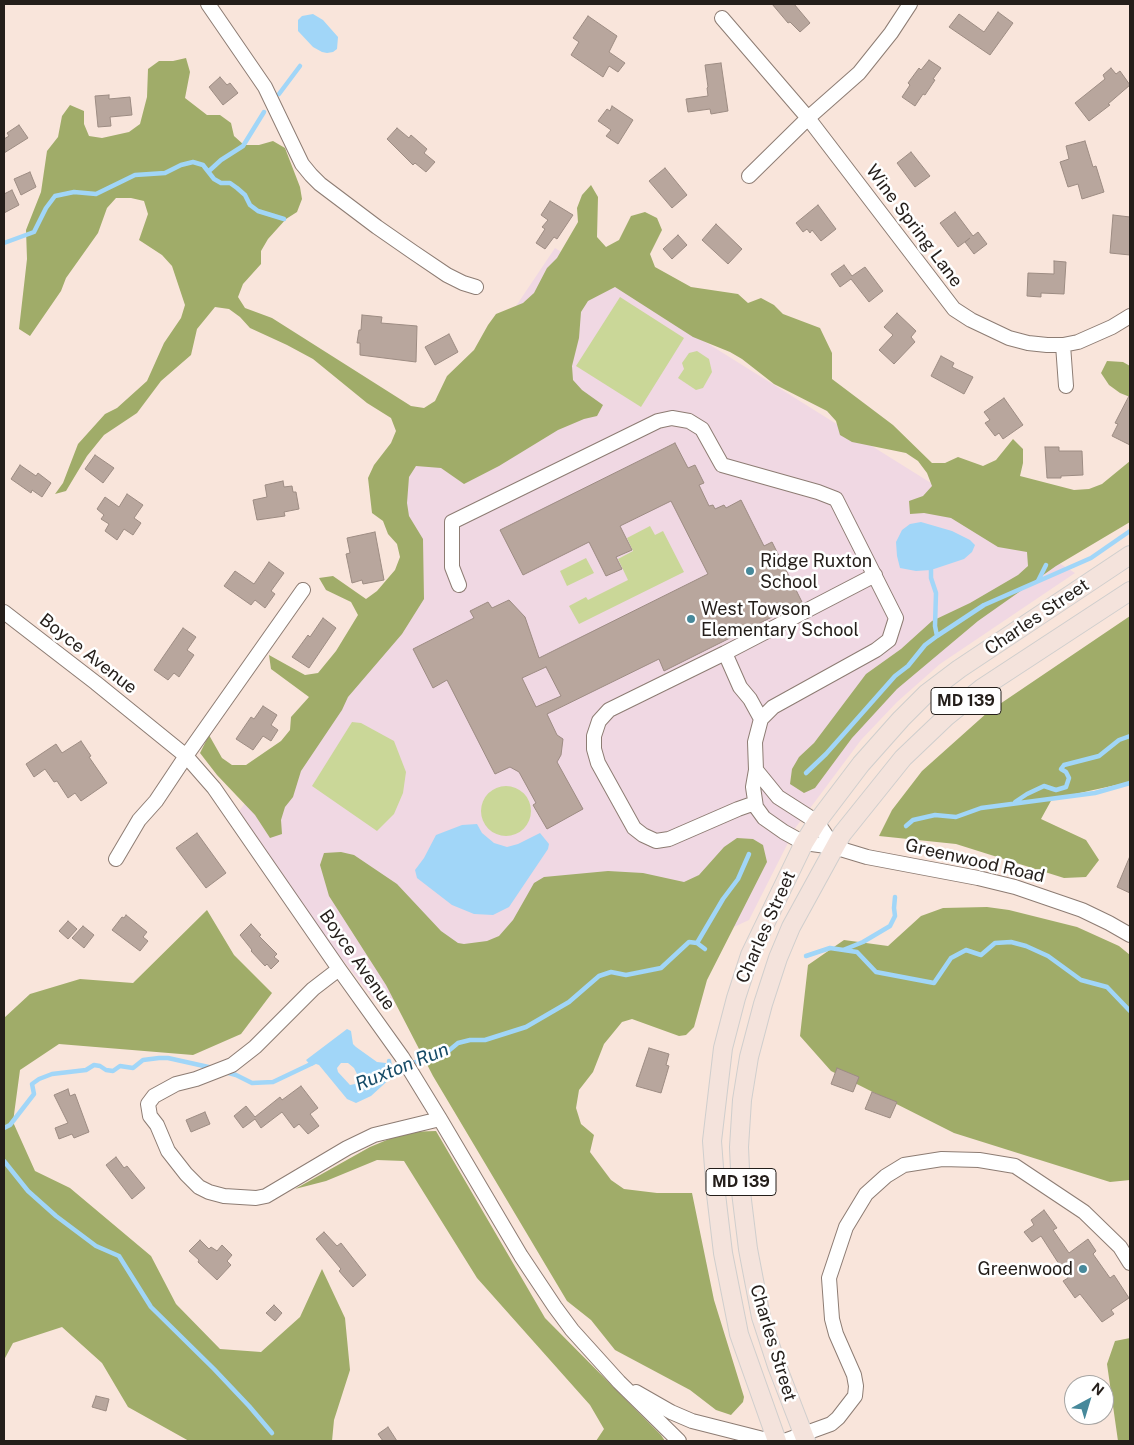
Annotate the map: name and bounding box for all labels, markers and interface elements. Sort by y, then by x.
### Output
street label: Wine Spring Lane [861,161,967,291]
place label: Ridge Ruxton School [760,550,872,592]
marker: Ridge Ruxton School [744,565,756,577]
street label: Charles Street [981,574,1093,660]
place label: West Towson Elementary School [701,598,859,640]
street label: Boyce Avenue [35,609,141,699]
marker: West Towson Elementary School [685,613,697,625]
road number: MD 139 [931,688,1001,714]
street label: Greenwood Road [903,834,1047,888]
street label: Charles Street [732,867,800,987]
street label: Boyce Avenue [314,906,400,1014]
water label: Ruxton Run [352,1038,452,1096]
road number: MD 139 [706,1168,776,1196]
place label: Greenwood [977,1258,1073,1280]
marker: Greenwood [1077,1263,1089,1275]
street label: Charles Street [745,1282,801,1404]
north arrow [1064,1375,1114,1425]
text: N [1089,1379,1107,1399]

